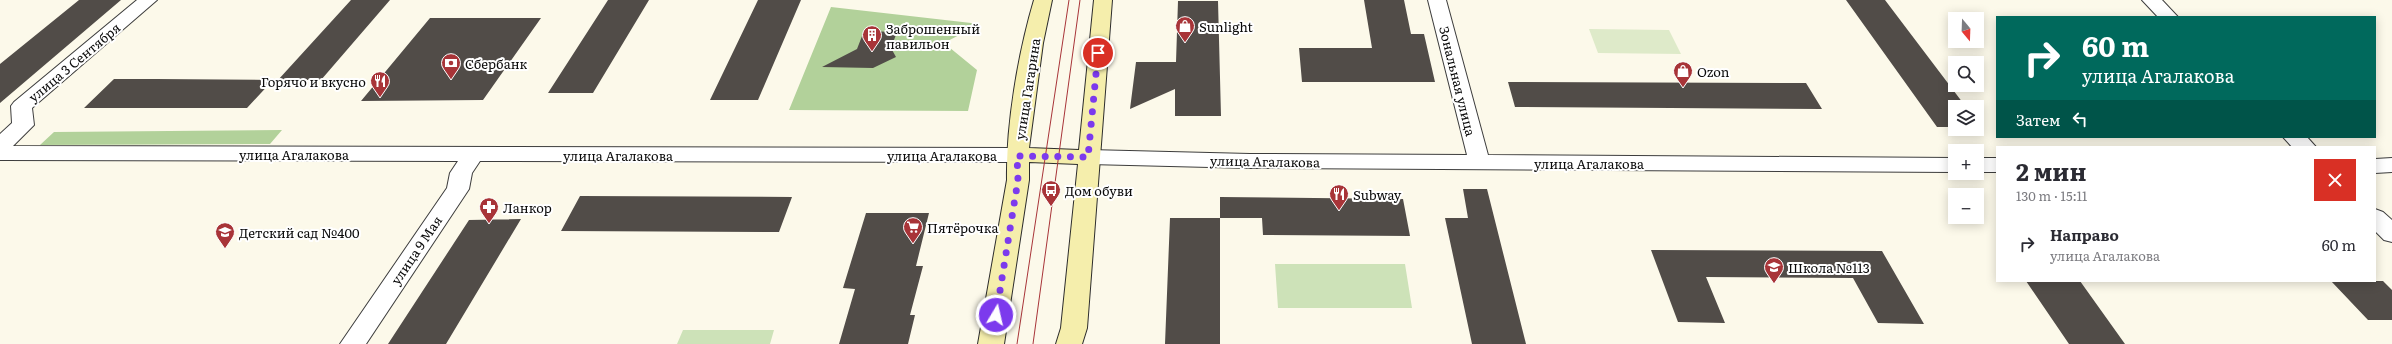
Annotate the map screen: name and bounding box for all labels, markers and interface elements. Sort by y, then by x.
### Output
north arrow [1948,12,1984,48]
map controls [1948,12,1984,224]
shop icon: Sunlight [1174,15,1196,43]
place label: Sunlight [1199,17,1254,36]
street label: улица 3 Сентября [24,18,124,106]
place label: Заброшенный павильон [886,19,980,53]
building icon: Заброшенный павильон [861,24,883,52]
street label: Зональная улица [1435,24,1481,138]
text: 60 m [2082,24,2149,66]
icon: right [2016,32,2068,84]
pin [1081,36,1115,70]
street label: улица Гагарина [1010,37,1044,141]
icon: arrive [1087,42,1109,64]
bank icon: Сбербанк [440,52,462,80]
place label: Сбербанк [465,54,528,73]
button: search [1948,56,1984,92]
shop icon: Ozon [1672,60,1694,88]
place label: Ozon [1697,62,1730,81]
text: улица Агалакова [2082,62,2234,89]
restaurant icon: Горячо и вкусно [369,70,391,98]
place label: Горячо и вкусно [261,72,366,91]
button: layers [1948,100,1984,136]
text: Затем [2016,108,2061,131]
icon: left [2069,108,2091,130]
button: + [1948,144,1984,180]
street label: улица Агалакова [239,145,349,164]
street label: улица Агалакова [563,146,673,165]
street label: улица Агалакова [887,146,997,165]
street label: улица Агалакова [1210,151,1320,171]
text: 2 мин [2016,153,2086,188]
street label: улица Агалакова [1534,154,1644,173]
button: close [2314,159,2356,201]
bus stop icon: Дом обуви [1040,179,1062,207]
place label: Дом обуви [1065,181,1133,200]
restaurant icon: Subway [1328,183,1350,211]
place label: Subway [1353,185,1402,204]
text: 130 m · 15:11 [2016,186,2087,205]
button: − [1948,188,1984,224]
pharmacy icon: Ланкор [478,196,500,224]
place label: Ланкор [503,198,552,217]
street label: улица 9 Мая [386,212,446,288]
supermarket icon: Пятёрочка [902,216,924,244]
place label: Пятёрочка [927,218,999,237]
school or university icon: Детский сад №400 [214,221,236,249]
place label: Детский сад №400 [239,223,360,242]
text: Направо [2050,223,2119,246]
icon: right [2016,233,2038,255]
text: 60 m [2322,233,2356,256]
text: улица Агалакова [2050,246,2160,265]
school or university icon: Школа №113 [1763,256,1785,284]
place label: Школа №113 [1788,258,1870,277]
position arrow [975,294,1017,336]

